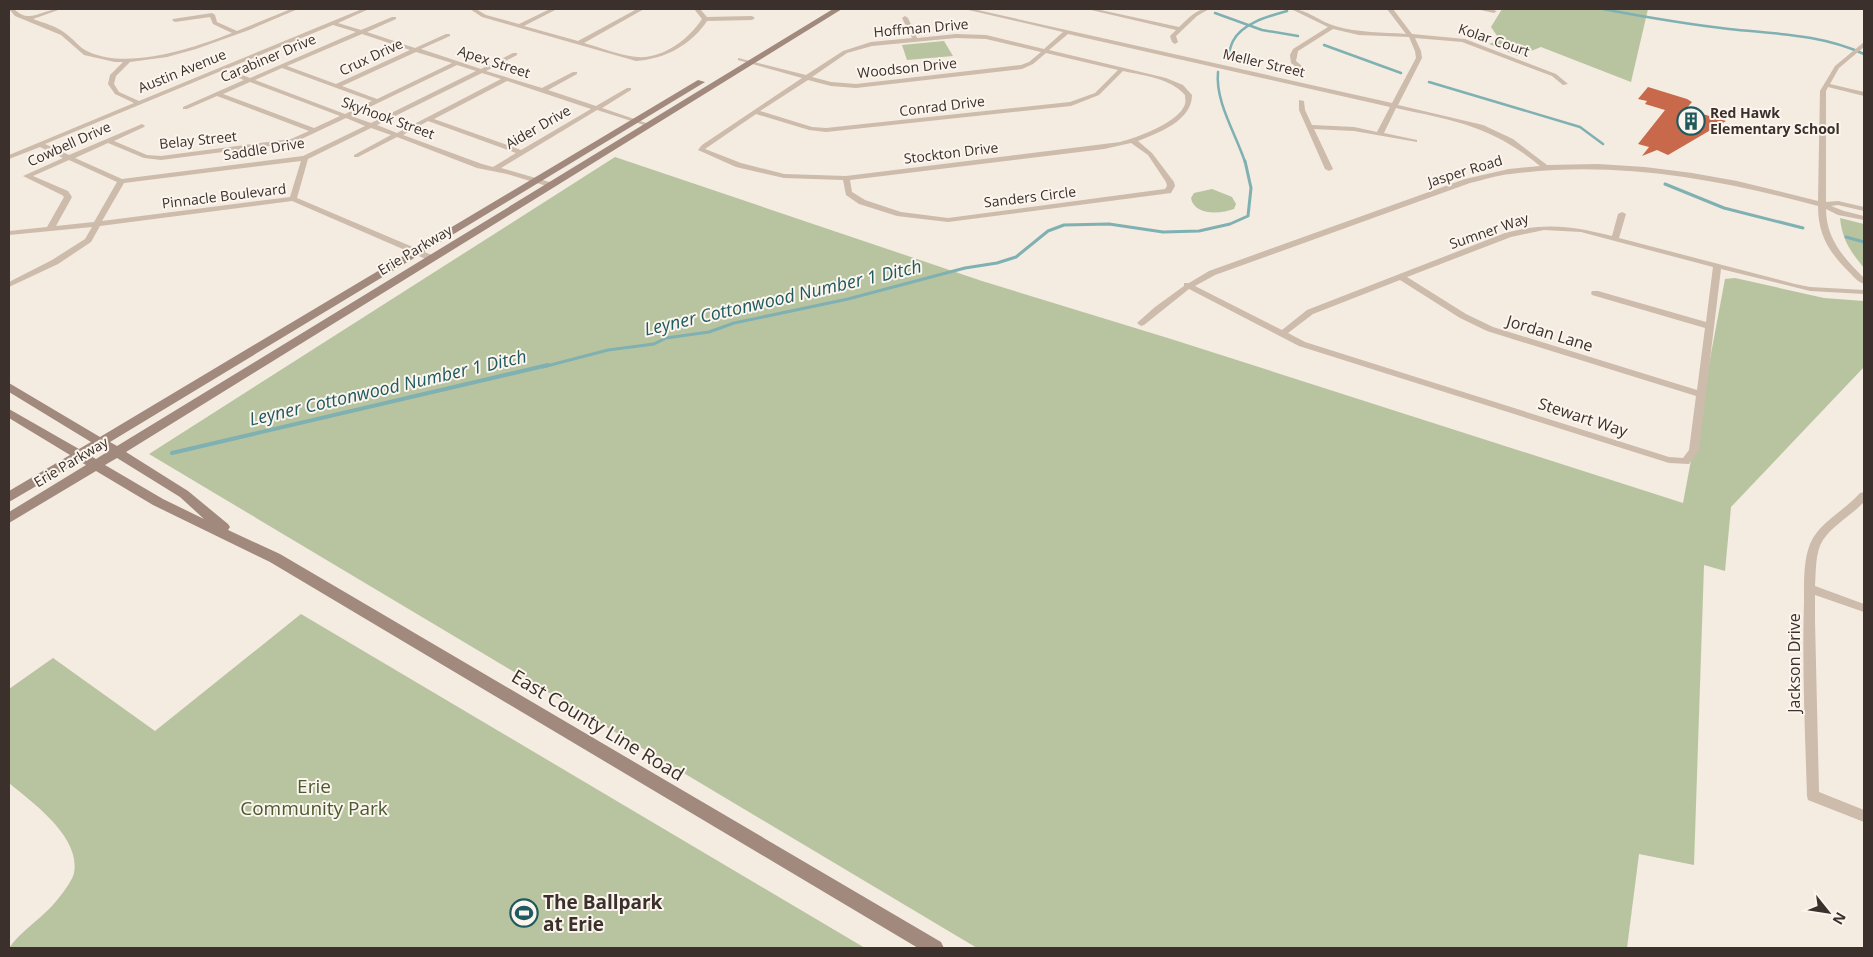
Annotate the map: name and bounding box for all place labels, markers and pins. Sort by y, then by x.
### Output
place label: Red Hawk Elementary School [1710,103,1840,138]
building icon: Red Hawk Elementary School [1676,106,1706,136]
place label: The Ballpark at Erie [543,889,663,937]
sports icon: The Ballpark at Erie [509,898,539,928]

